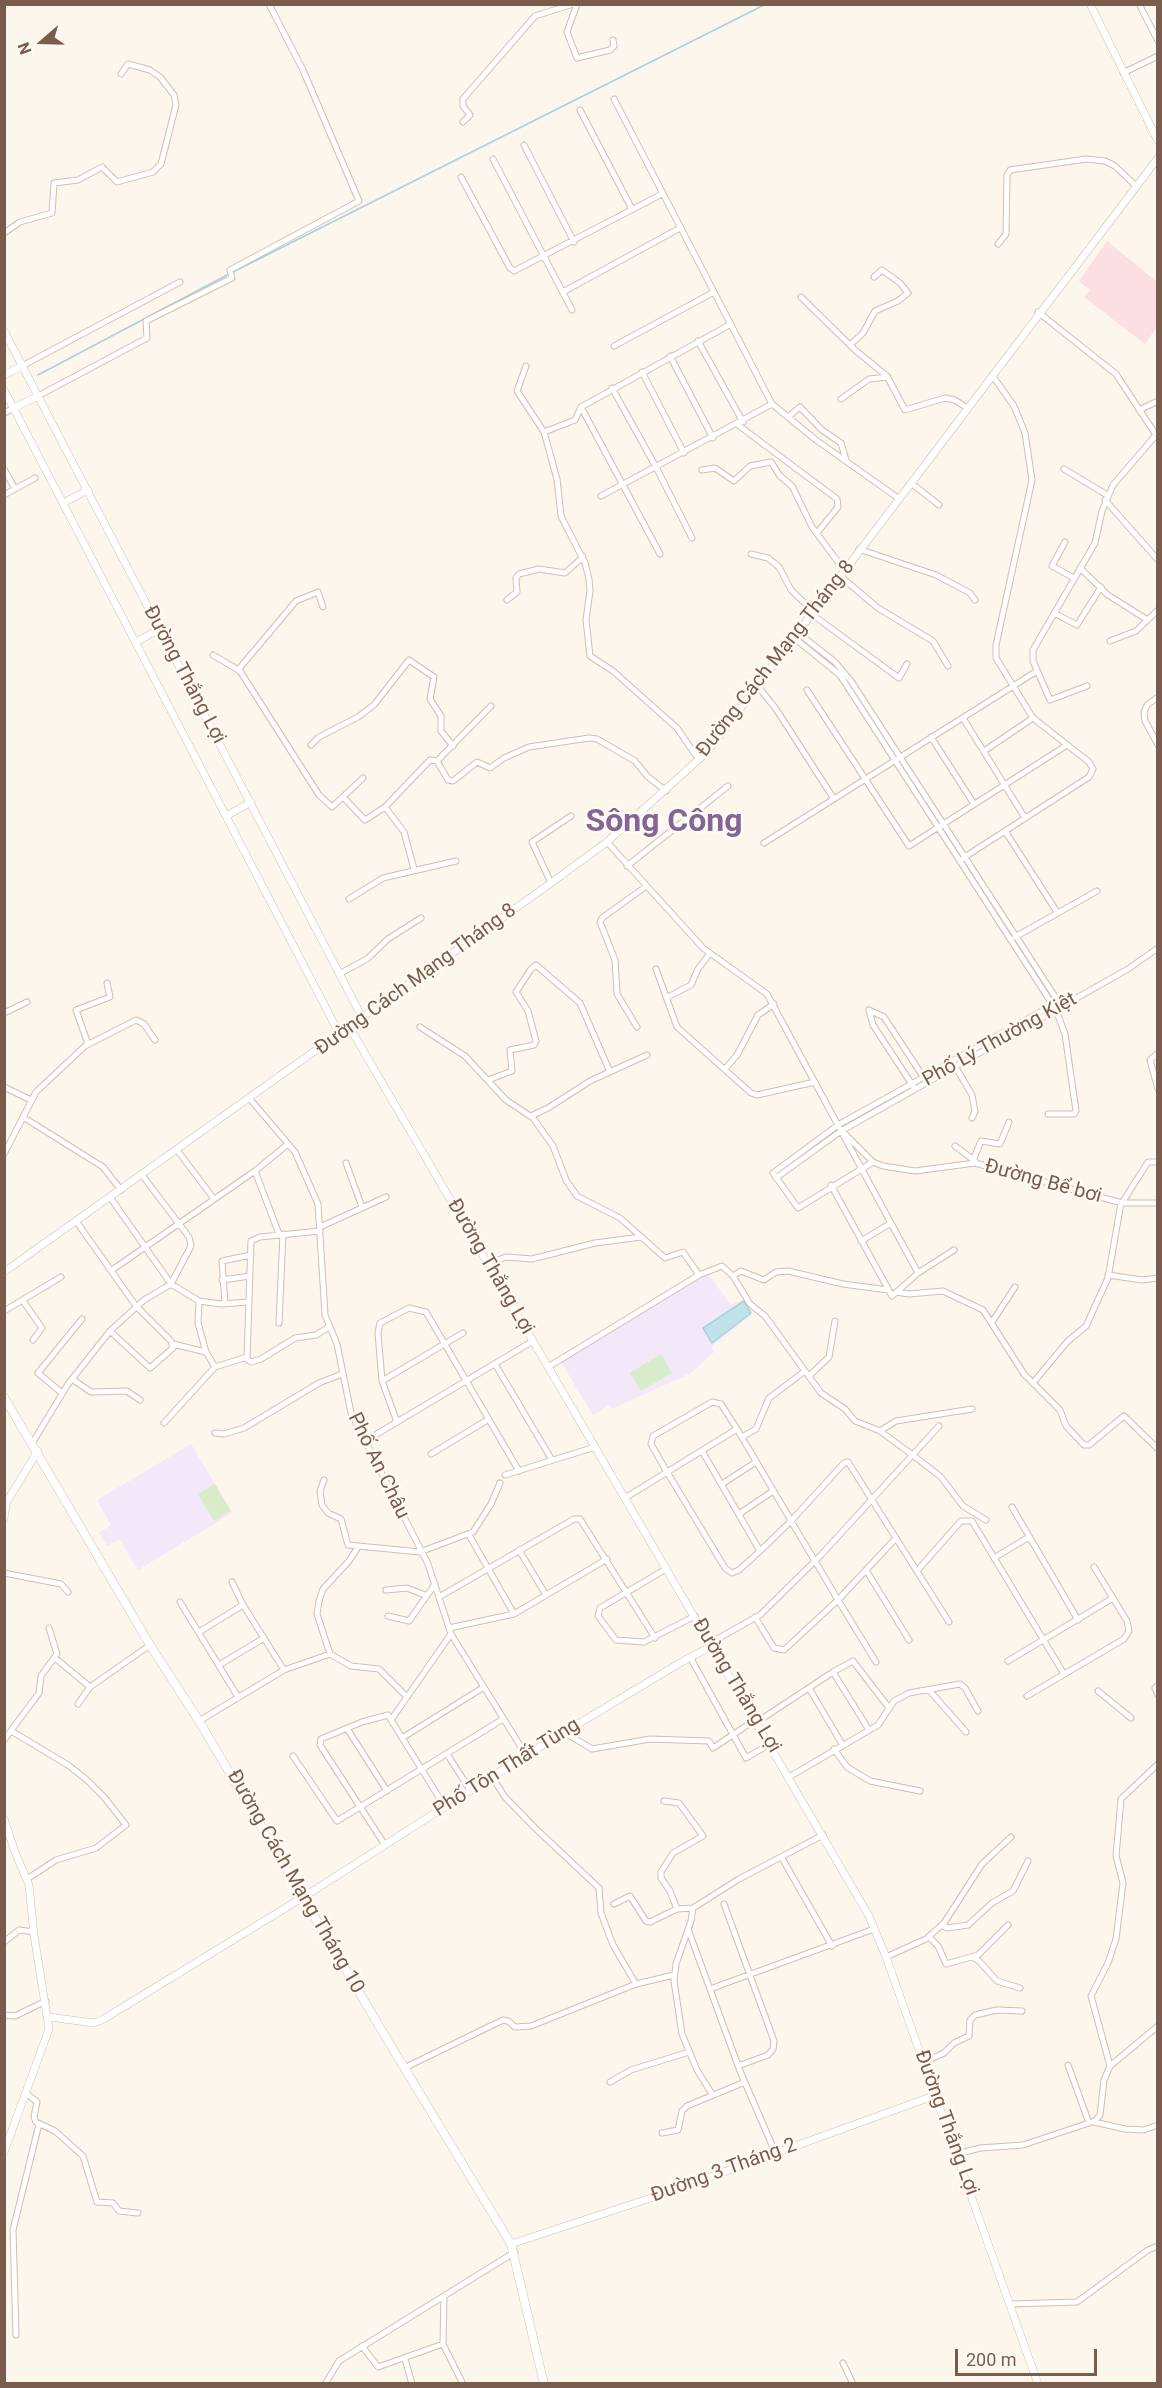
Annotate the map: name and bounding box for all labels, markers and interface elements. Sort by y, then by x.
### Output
north arrow [12,12,72,72]
text: N [14,40,35,57]
street label: Đường Cách Mạng Tháng 8 [692,556,860,762]
street label: Đường Thắng Lợi [138,602,230,748]
district label: Sông Công [585,804,743,842]
street label: Đường Cách Mạng Tháng 8 [311,899,521,1061]
street label: Phố Lý Thường Kiệt [919,988,1081,1092]
street label: Đường Bể bơi [982,1155,1104,1209]
street label: Đường Thắng Lợi [441,1195,539,1339]
street label: Phố An Châu [342,1409,414,1523]
street label: Đường Thắng Lợi [686,1614,786,1758]
street label: Phố Tôn Thất Tùng [429,1713,585,1823]
street label: Đường Cách Mạng Tháng 10 [221,1766,369,1998]
street label: Đường Thắng Lợi [909,2047,983,2199]
street label: Đường 3 Tháng 2 [648,2134,800,2208]
scale bar [958,2337,1100,2375]
text: 200 m [966,2349,1017,2370]

